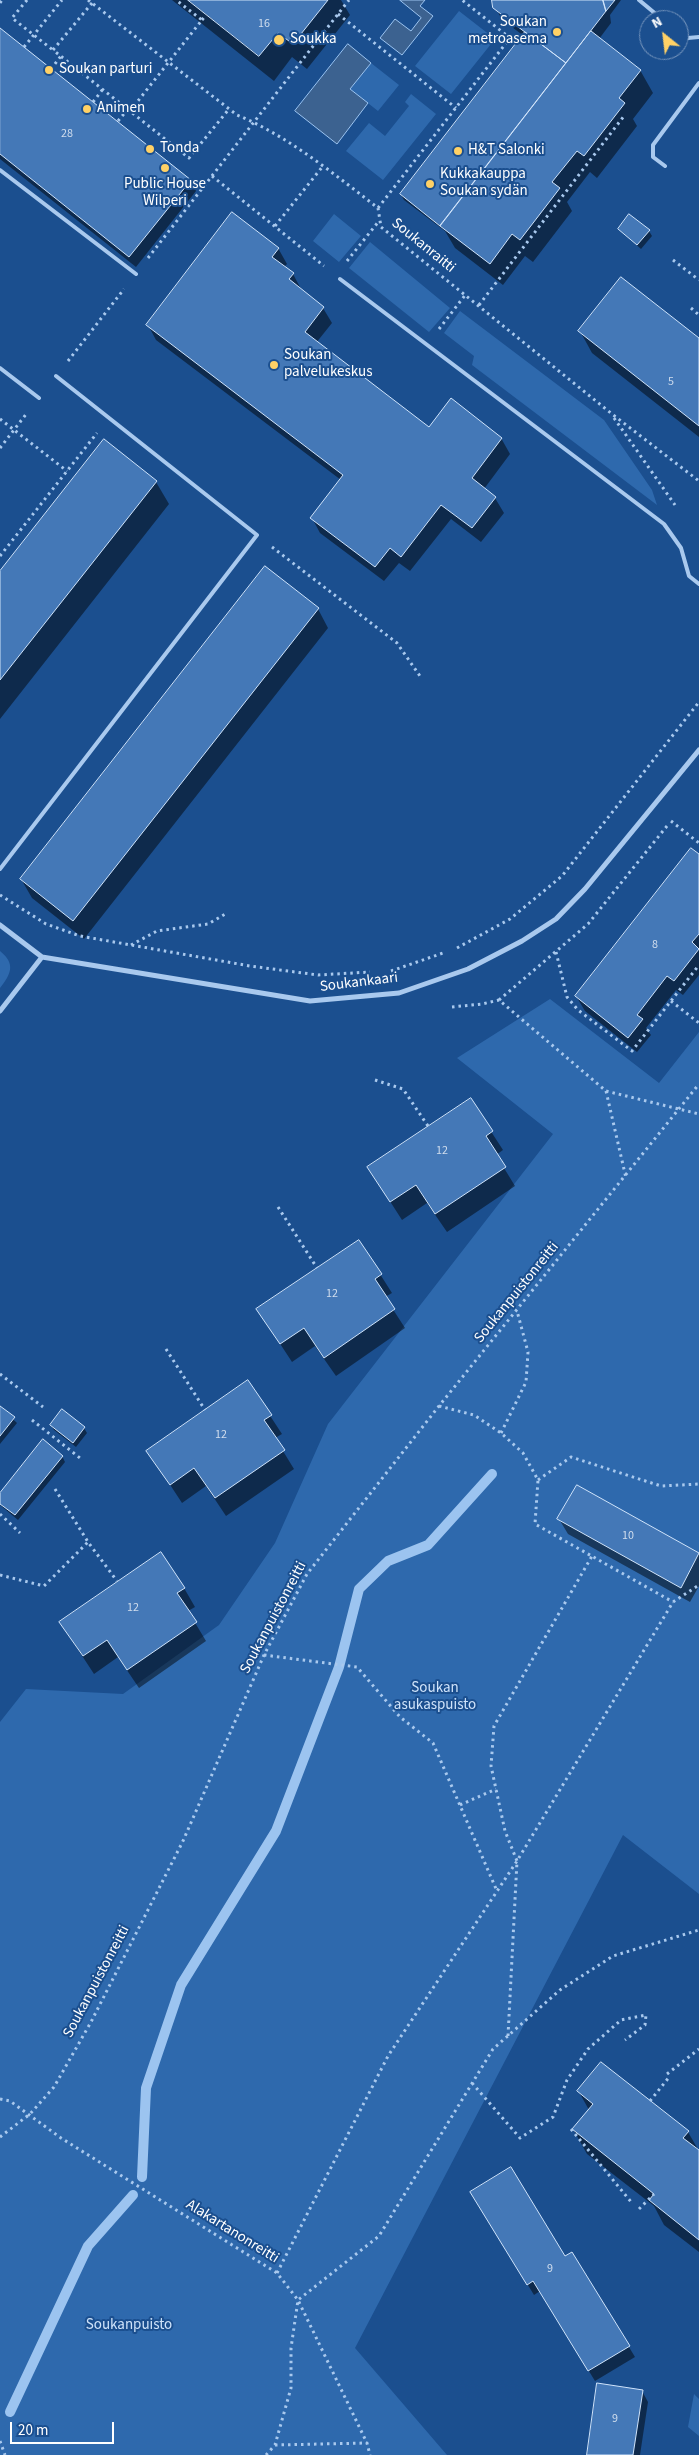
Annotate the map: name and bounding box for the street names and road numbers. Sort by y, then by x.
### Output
street label: Soukanraitti [387,215,459,277]
street label: Soukankaari [319,969,399,997]
street label: Soukanpuistonreitti [471,1239,563,1347]
street label: Soukanpuistonreitti [237,1559,311,1677]
street label: Soukanpuistonreitti [60,1923,134,2041]
street label: Alakartanonreitti [182,2196,282,2268]

